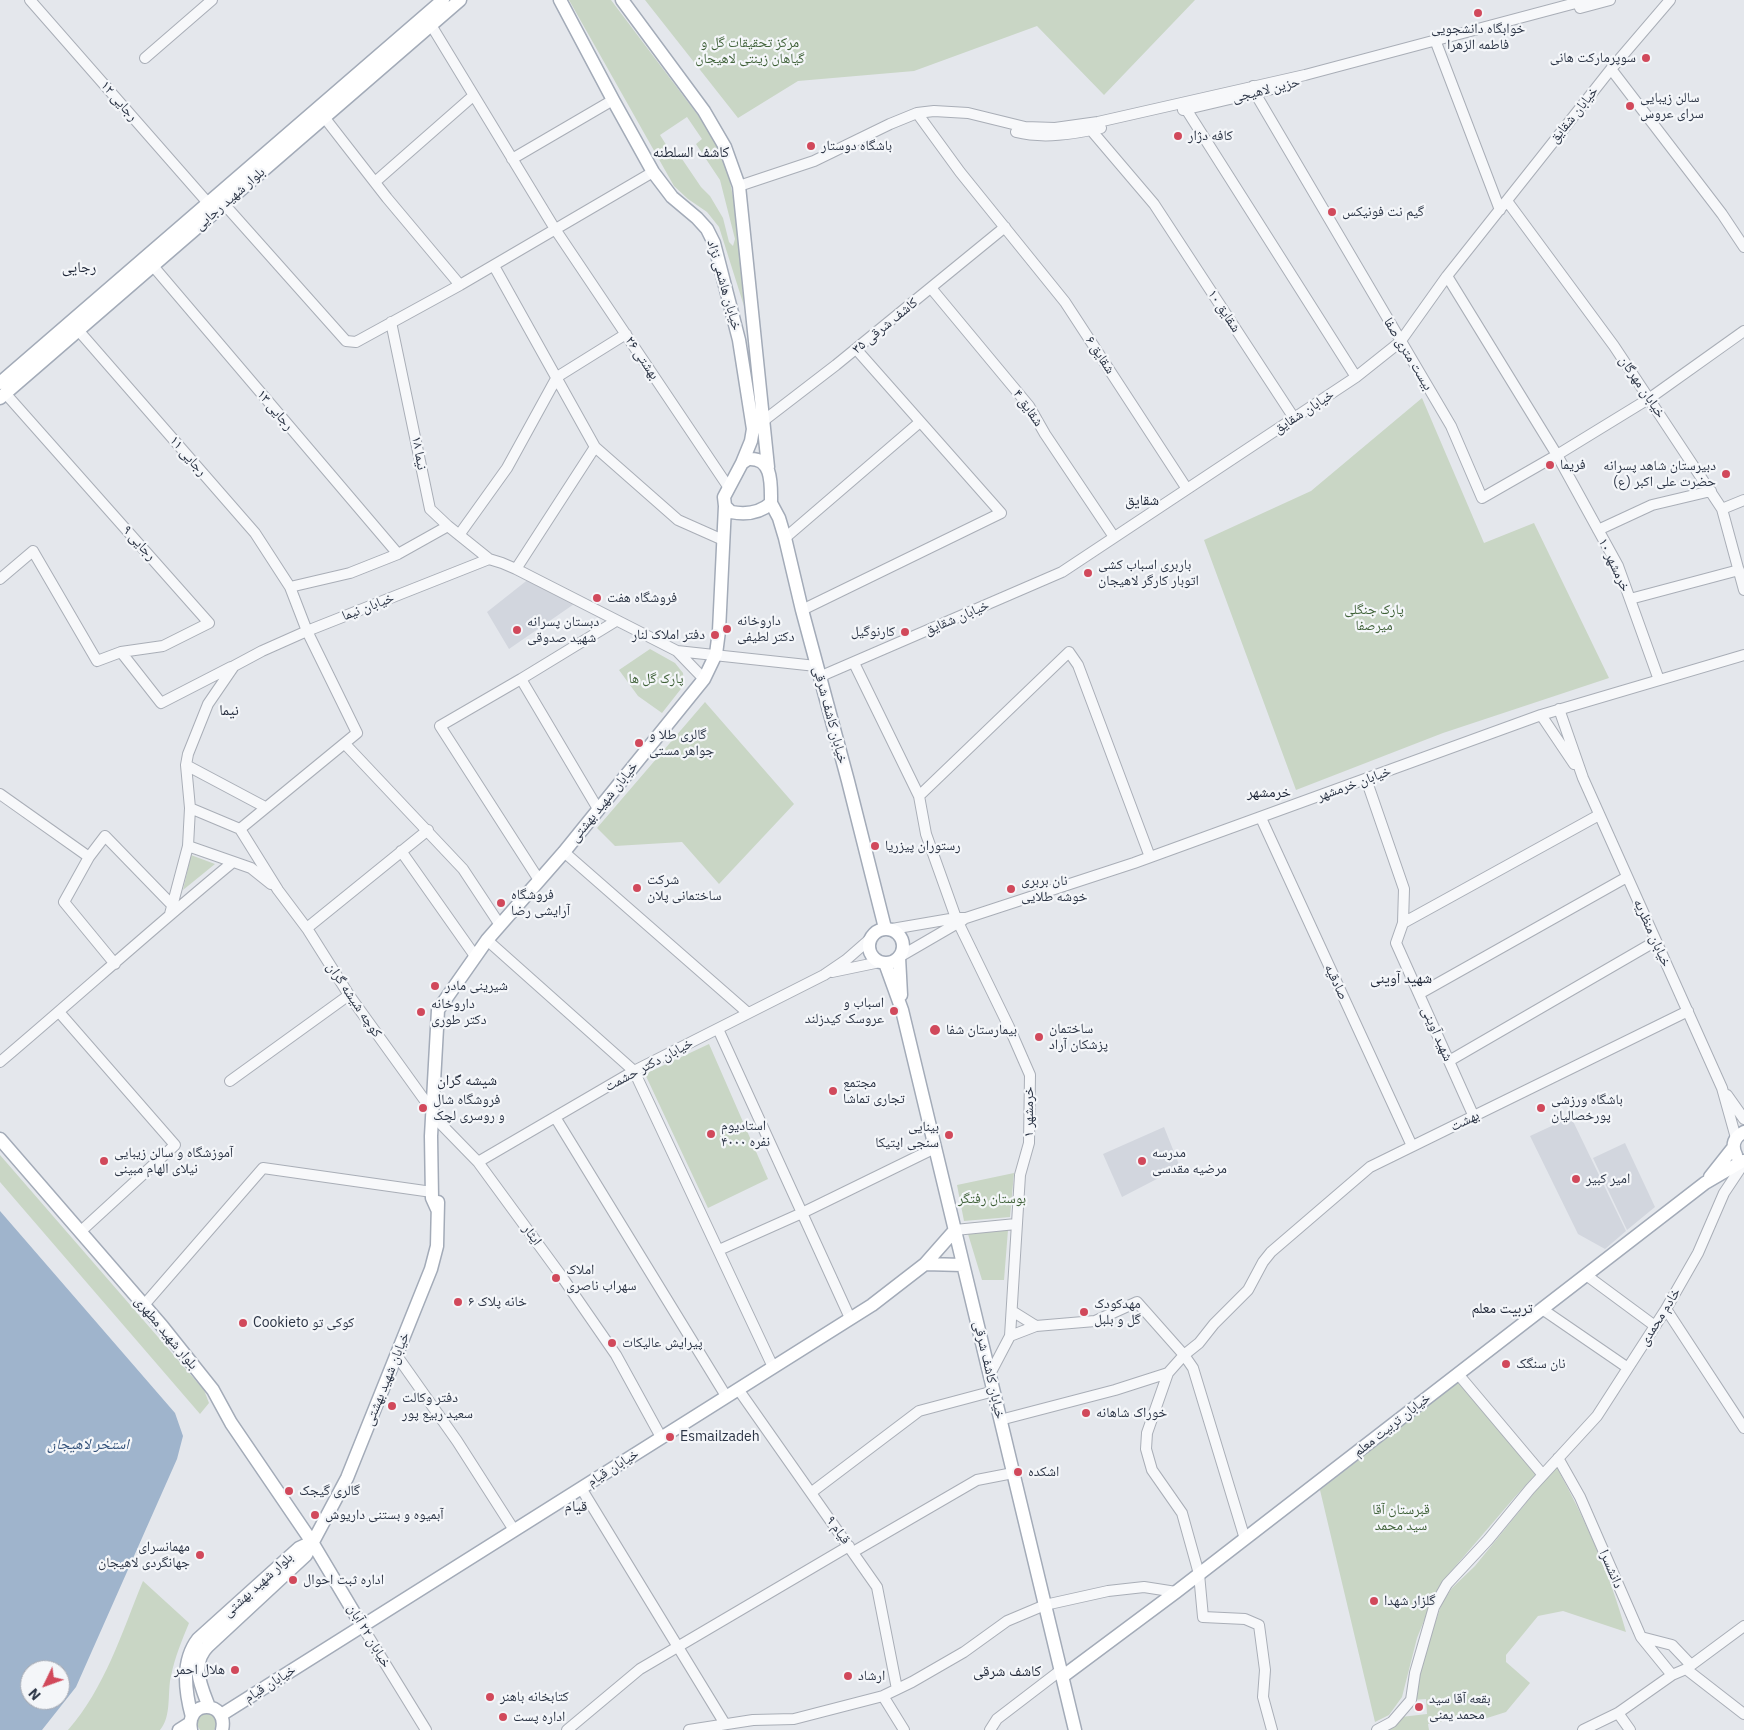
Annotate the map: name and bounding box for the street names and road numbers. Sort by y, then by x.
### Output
street label: حزین لاهیجی [1230,73,1302,107]
street label: رجایی ۱۲ [97,77,141,125]
street label: خیابان شقایق [1546,83,1602,147]
street label: بلوار شهید رجایی [191,164,269,234]
street label: خیابان هاشمی نژاد [703,238,745,332]
street label: شقایق ۱۰ [1204,286,1244,336]
street label: کاشف شرقی ۳۵ [849,294,921,358]
street label: بیست متری صفا [1380,315,1436,393]
street label: بهشتی ۲۶ [621,333,663,383]
street label: شقایق ۶ [1082,333,1118,377]
street label: خیابان مهرگان [1615,353,1669,421]
street label: رجایی ۱۳ [253,386,297,434]
street label: شقایق ۴ [1009,386,1047,430]
street label: خیابان شقایق [1271,386,1337,438]
street label: رجایی ۱۱ [166,432,210,480]
street label: نیما ۱۸ [408,435,430,471]
street label: رجایی ۹ [119,522,159,564]
street label: خرمشهر ۱۰ [1594,536,1634,594]
street label: خیابان نیما [340,589,396,625]
street label: خیابان شقایق [922,597,992,639]
street label: خیابان کاشف شرقی [809,665,851,765]
street label: خیابان شهید بهشتی [566,758,642,846]
street label: خیابان خرمشهر [1315,763,1393,805]
street label: خیابان منظریه [1630,896,1674,970]
street label: کوچه شیشه گران [323,959,385,1041]
street label: صادقیه [1320,961,1352,1003]
street label: شهید آوینی [1418,1004,1456,1064]
street label: خیابان دکتر حشمت [602,1035,696,1095]
street label: خرمشهر ۱ [1021,1087,1037,1137]
street label: بهشت [1448,1107,1482,1135]
street label: ایثار [519,1221,545,1249]
street label: خادم محمدی [1636,1285,1684,1349]
street label: بلوار شهید مطهری [131,1293,201,1373]
street label: خیابان کاشف شرقی [970,1319,1008,1421]
street label: خیابان شهید بهشتی [361,1330,413,1428]
street label: خیابان تربیت معلم [1350,1390,1434,1460]
street label: خیابان قیام [584,1446,642,1490]
street label: قیام ۹ [822,1513,854,1547]
street label: دانشسرا [1595,1547,1627,1591]
street label: بلوار شهید بهشتی [219,1549,297,1621]
street label: خیابان ۲۲ آبان [343,1601,395,1671]
street label: خیابان قیام [241,1662,299,1706]

